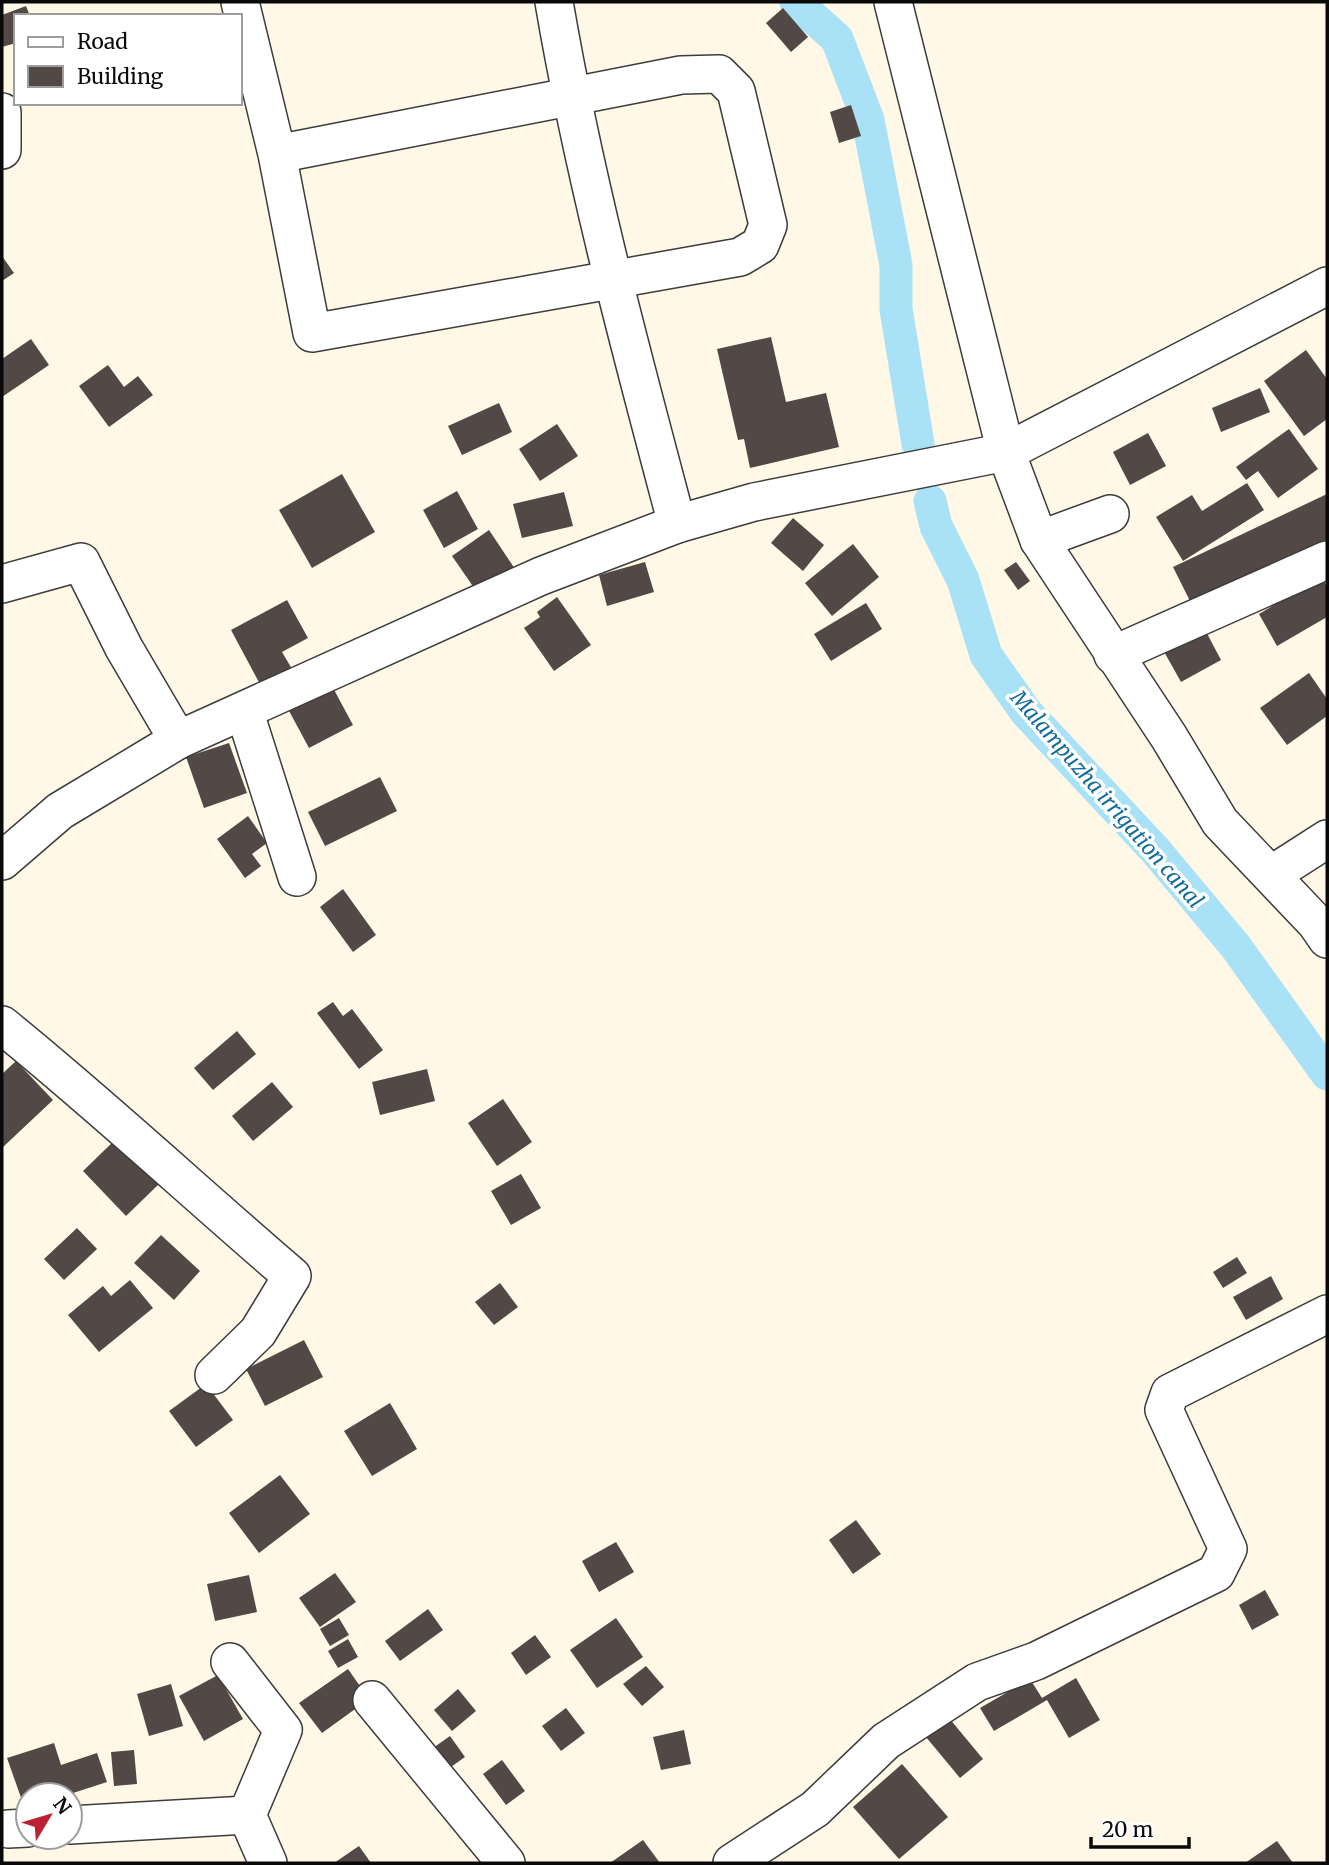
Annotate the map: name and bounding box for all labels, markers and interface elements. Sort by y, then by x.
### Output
legend [14,14,242,105]
text: Road [77,28,128,55]
text: Building [77,63,164,90]
water label: Malampuzha irrigation canal [1004,684,1209,914]
north arrow [14,1781,84,1851]
text: N [48,1792,76,1819]
scale bar [1091,1806,1189,1850]
text: 20 m [1102,1816,1154,1843]

